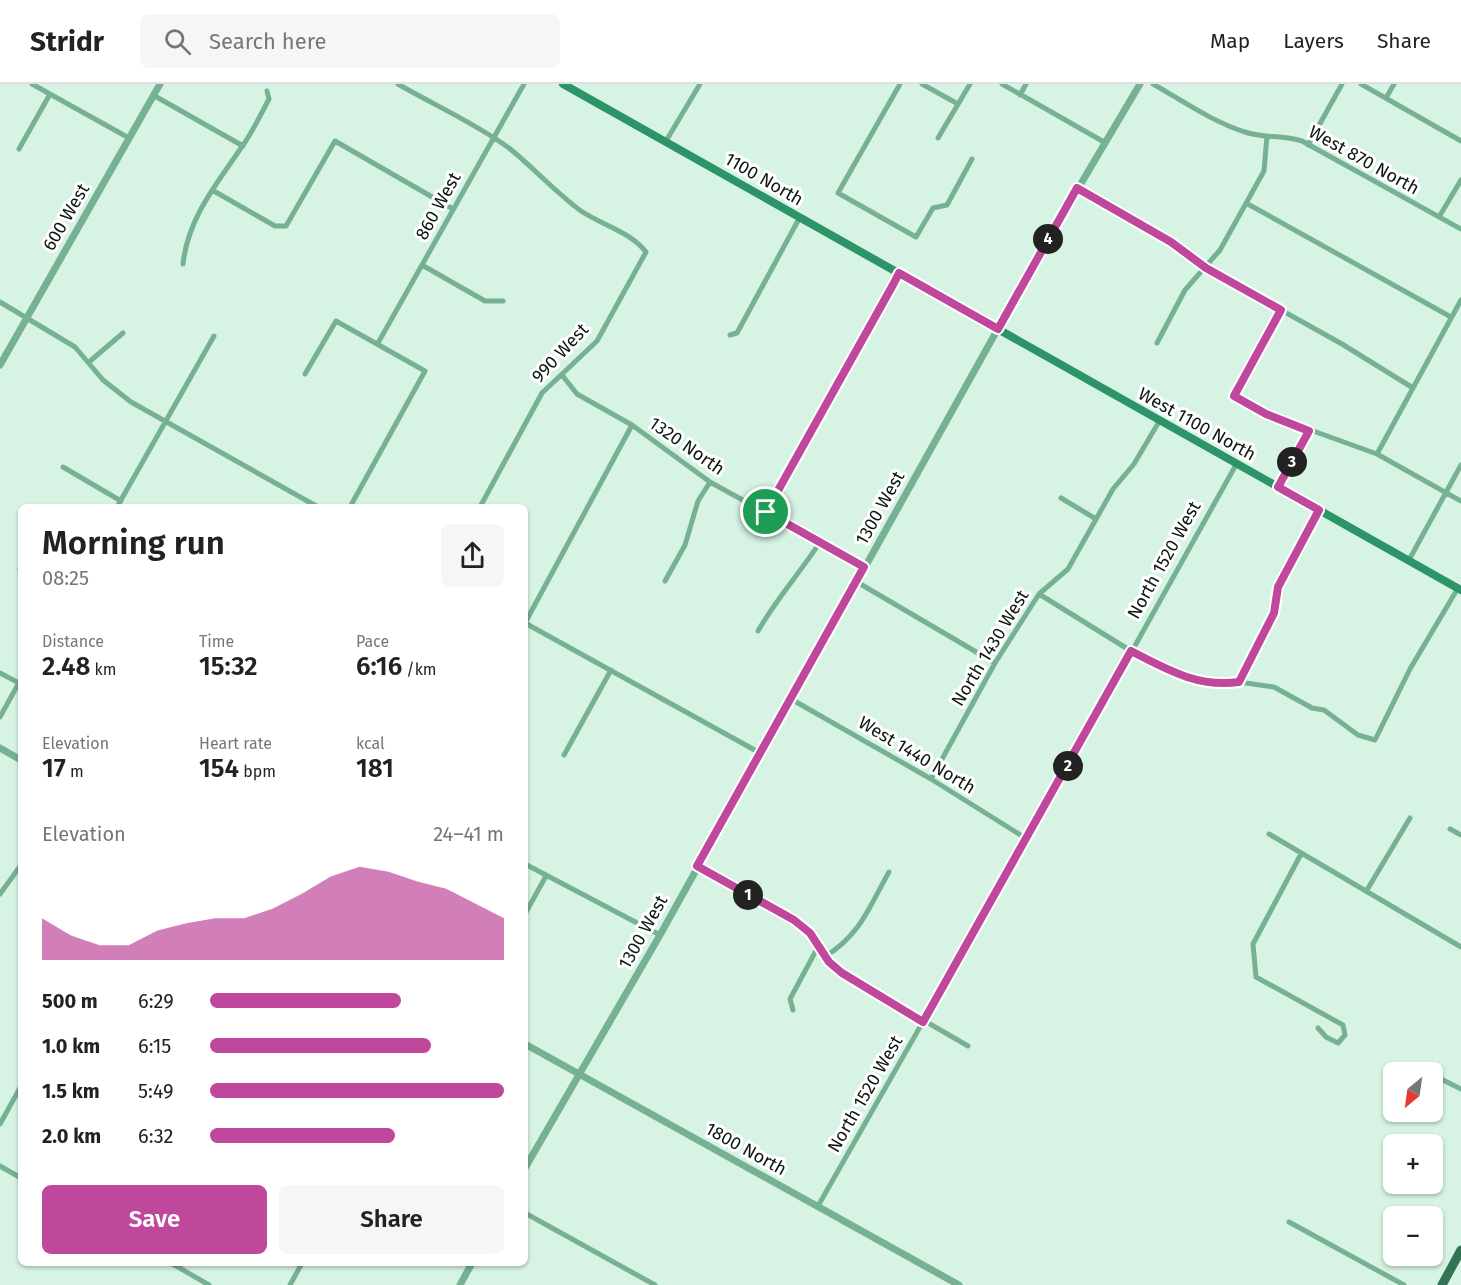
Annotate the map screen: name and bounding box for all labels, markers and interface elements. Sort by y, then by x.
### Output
search box [140,14,560,68]
text: Stridr [30,25,104,58]
icon: search [161,25,194,58]
text: Search here [209,28,327,55]
text: Map [1210,28,1250,54]
text: Layers [1283,28,1344,54]
text: Share [1377,28,1431,54]
street label: West 870 North [1305,121,1423,199]
street label: 1100 North [721,148,807,210]
street label: 860 West [411,168,466,244]
street label: 600 West [38,179,94,254]
pin: 4 [1033,224,1063,254]
text: 4 [1043,229,1053,248]
street label: 990 West [527,318,593,387]
street label: West 1100 North [1134,383,1260,465]
street label: 1320 North [645,412,729,480]
pin: 3 [1277,447,1307,477]
text: 3 [1288,452,1296,471]
street label: 1300 West [851,467,910,549]
pin [740,486,791,537]
icon: arrive [749,495,782,528]
street label: North 1520 West [1123,497,1206,623]
text: Morning run [42,523,225,563]
button: share [441,524,504,587]
text: 08:25 [42,566,89,590]
street label: North 1430 West [947,585,1034,710]
text: Distance [42,632,104,651]
text: Time [199,632,234,651]
text: Pace [356,632,389,651]
text: 2.48 [42,651,90,682]
text: 15:32 [199,651,258,682]
text: 6:16 [356,651,402,682]
text: km [90,660,116,679]
text: /km [402,660,437,679]
street label: West 1440 North [854,711,980,799]
text: Elevation [42,734,109,753]
text: Heart rate [199,734,272,753]
text: kcal [356,734,385,753]
pin: 2 [1053,751,1083,781]
text: 17 [42,753,66,784]
text: 154 [199,753,239,784]
text: 181 [356,753,394,784]
text: 2 [1064,756,1072,775]
text: m [66,762,84,781]
text: bpm [239,762,276,781]
text: Elevation [42,822,126,846]
text: 24–41 m [433,822,504,846]
pin: 1 [733,880,763,910]
text: 1 [744,885,752,904]
street label: 1300 West [614,891,673,973]
text: 500 m [42,989,98,1013]
text: 6:29 [138,989,174,1013]
street label: North 1520 West [823,1031,908,1156]
text: 1.0 km [42,1034,100,1058]
text: 6:15 [138,1034,171,1058]
north arrow [1383,1062,1443,1122]
map controls [1383,1062,1443,1266]
text: 1.5 km [42,1079,100,1103]
text: 5:49 [138,1079,173,1103]
street label: 1800 North [702,1118,790,1180]
text: 2.0 km [42,1124,101,1148]
text: 6:32 [138,1124,173,1148]
button: + [1383,1134,1443,1194]
button: Save [42,1185,267,1254]
button: Share [279,1185,504,1254]
button: − [1383,1206,1443,1266]

